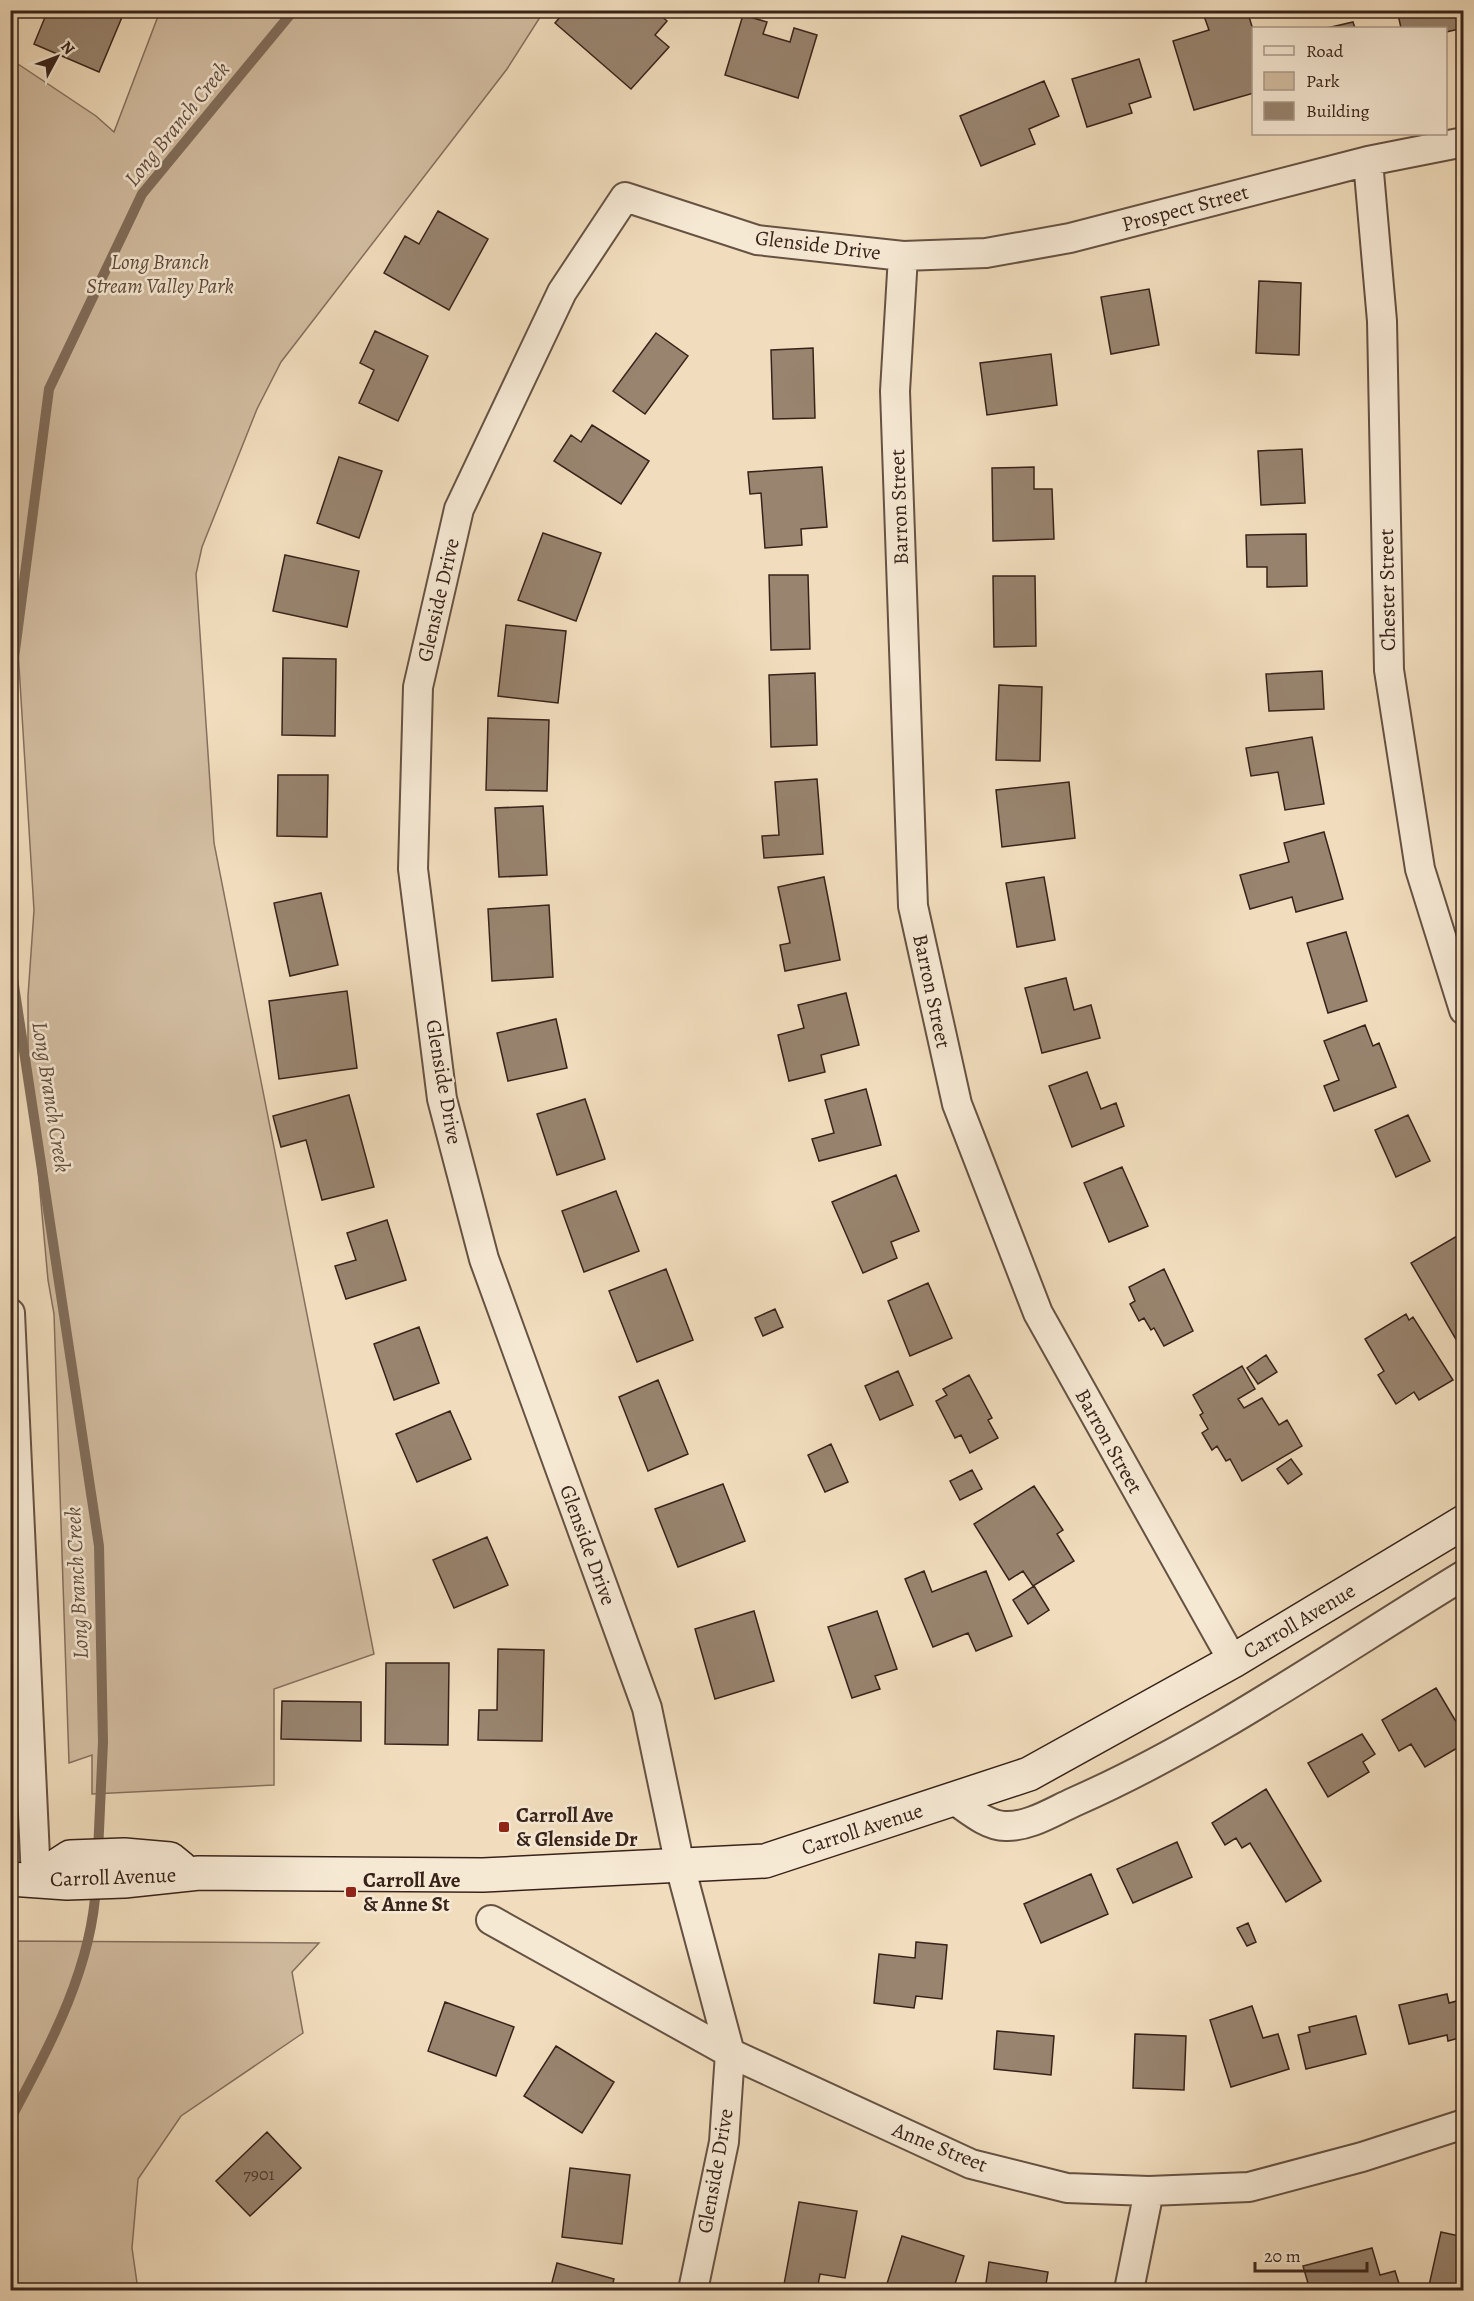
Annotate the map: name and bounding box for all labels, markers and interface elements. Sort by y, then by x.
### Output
north arrow [27,27,87,87]
legend [1252,27,1447,135]
text: N [55,36,80,60]
text: Road [1306,39,1344,63]
water label: Long Branch Creek [117,55,237,193]
text: Park [1306,69,1340,93]
text: Building [1306,99,1370,123]
street label: Prospect Street [1118,178,1252,238]
street label: Glenside Drive [754,223,882,267]
park label: Long Branch Stream Valley Park [86,248,234,300]
street label: Barron Street [883,448,915,565]
street label: Chester Street [1372,529,1402,651]
street label: Glenside Drive [410,535,466,665]
street label: Barron Street [906,931,958,1051]
street label: Glenside Drive [419,1017,469,1147]
water label: Long Branch Creek [24,1019,78,1175]
street label: Barron Street [1069,1383,1149,1499]
street label: Glenside Drive [553,1481,623,1609]
water label: Long Branch Creek [58,1506,96,1660]
street label: Carroll Avenue [1238,1576,1360,1666]
street label: Carroll Avenue [798,1796,926,1862]
place label: Carroll Ave & Glenside Dr [516,1801,638,1853]
marker: Carroll Ave & Glenside Dr [497,1820,511,1834]
street label: Carroll Avenue [49,1861,177,1893]
place label: Carroll Ave & Anne St [363,1866,461,1918]
marker: Carroll Ave & Anne St [344,1885,358,1899]
street label: Glenside Drive [690,2106,740,2236]
street label: Anne Street [887,2115,992,2179]
house number: 7901 [243,2162,275,2186]
scale bar [1255,2235,1368,2273]
text: 20 m [1264,2244,1301,2268]

